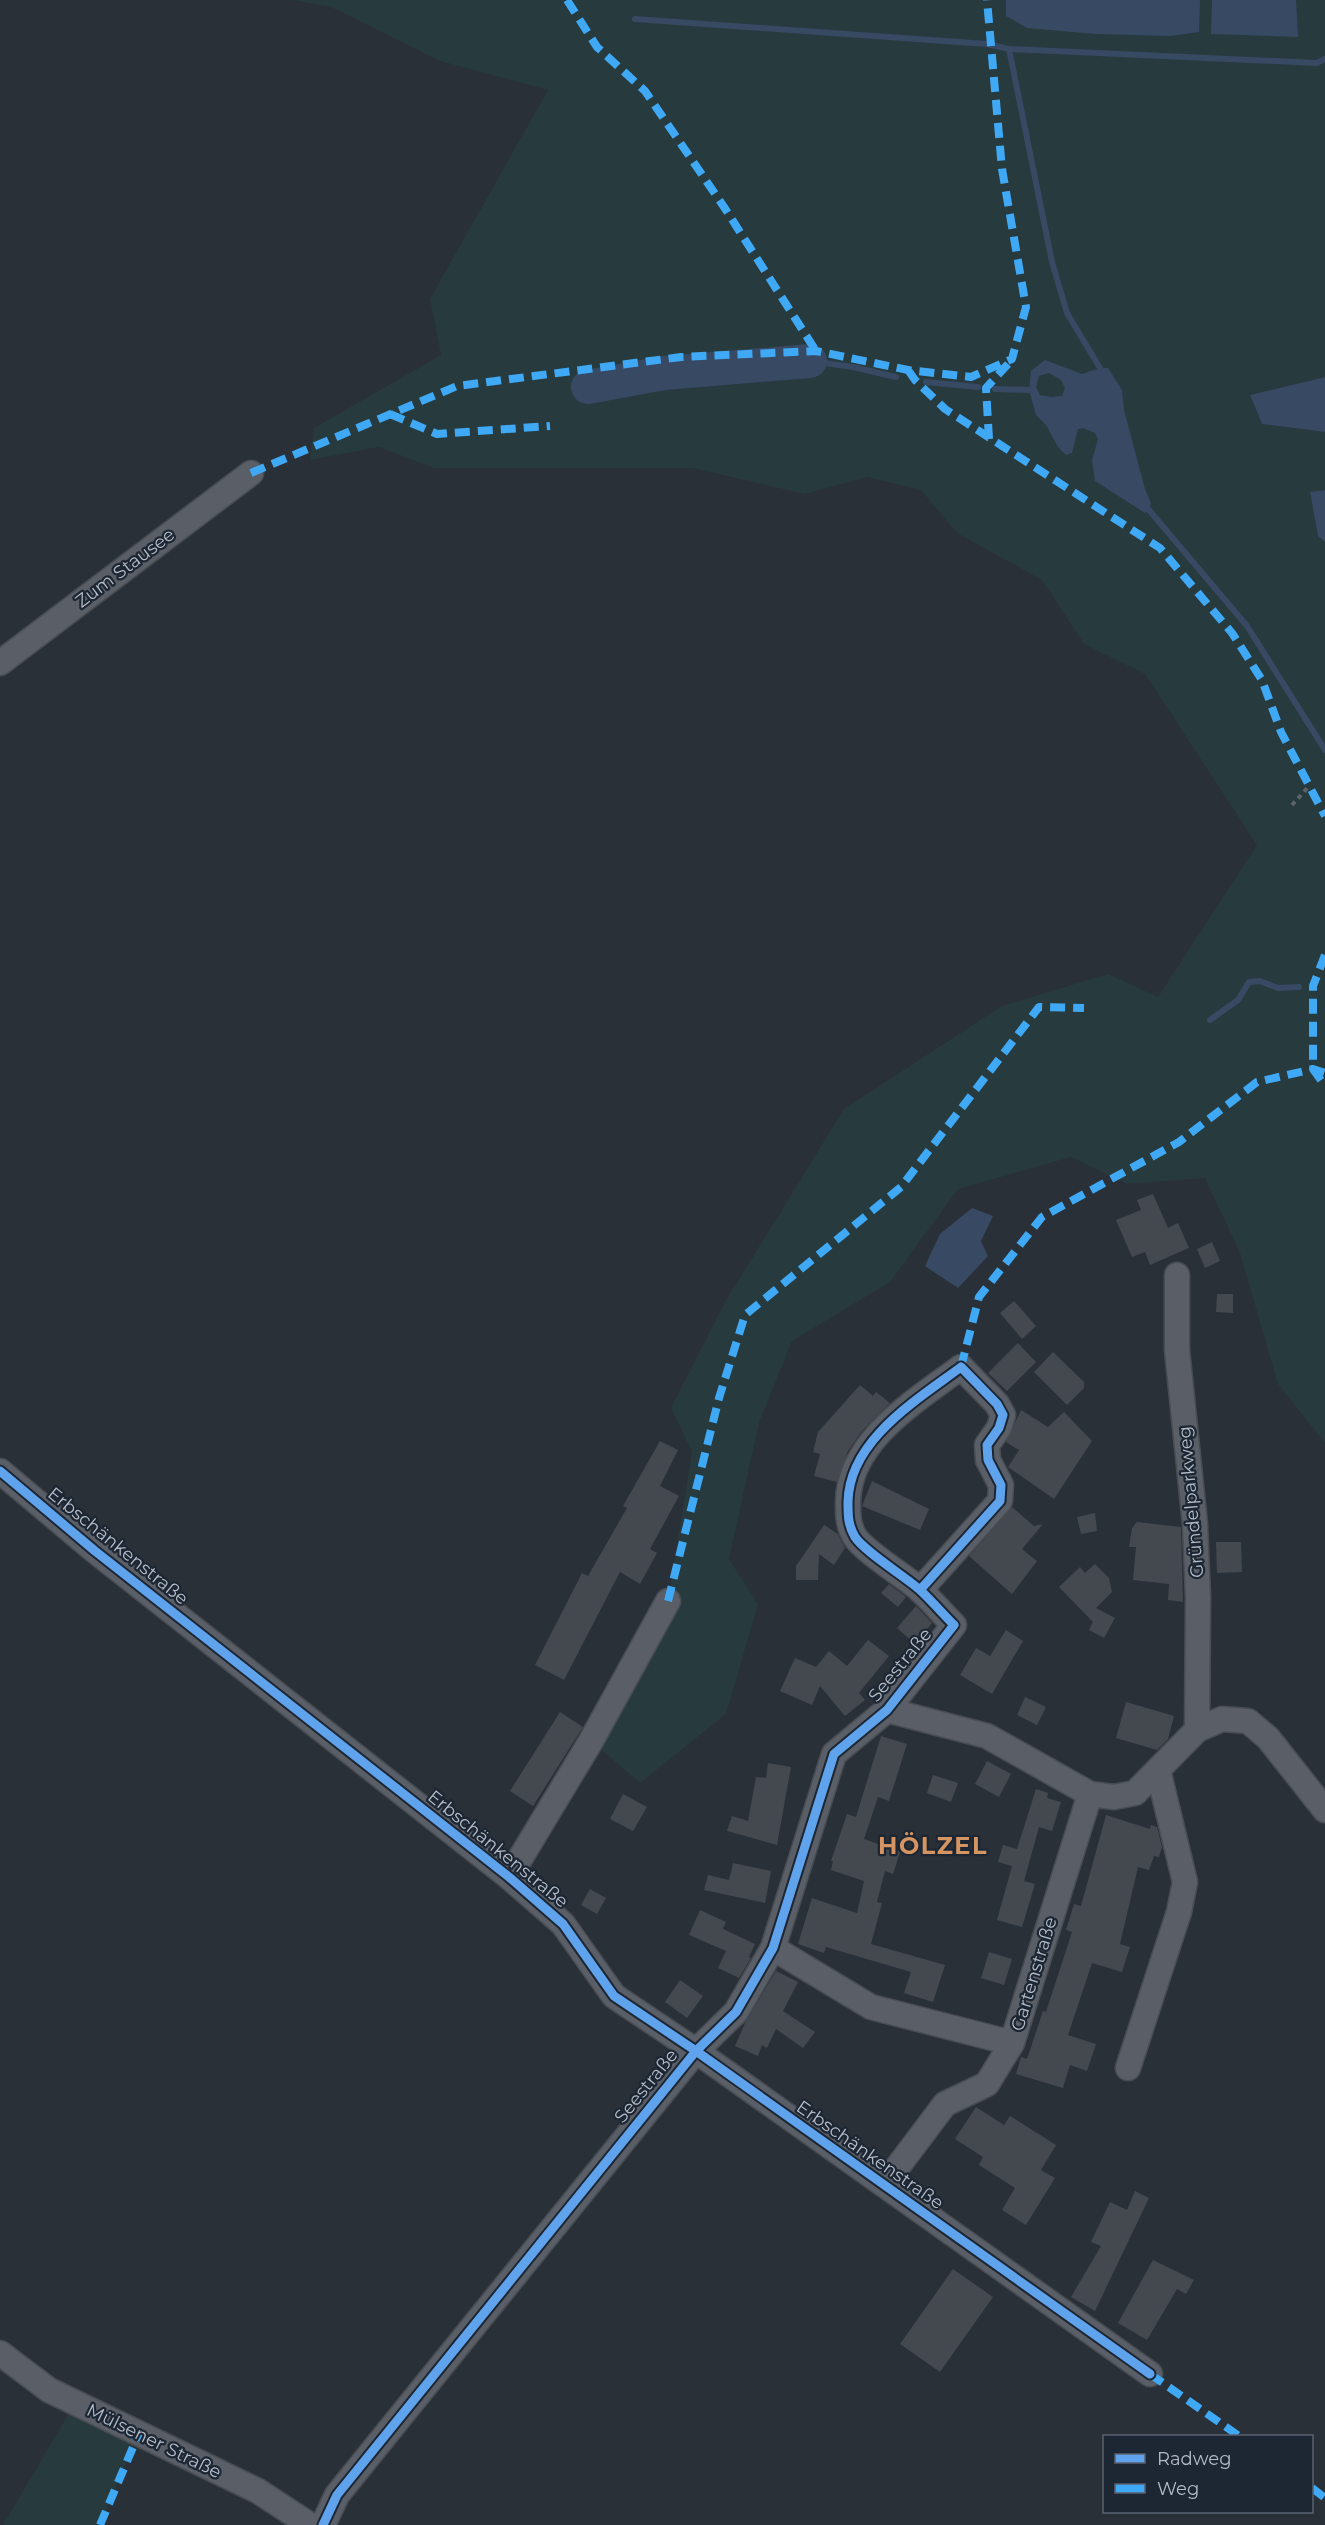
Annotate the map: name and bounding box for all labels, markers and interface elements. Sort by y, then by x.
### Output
street label: Zum Stausee [71,523,179,613]
street label: Gründelparkweg [1173,1425,1209,1579]
street label: Erbschänkenstraße [43,1483,193,1610]
street label: Seestraße [863,1623,937,1706]
street label: Erbschänkenstraße [423,1786,573,1913]
district label: HÖLZEL [878,1831,988,1860]
street label: Gartenstraße [1006,1914,1062,2034]
street label: Seestraße [609,2044,683,2127]
street label: Erbschänkenstraße [792,2096,948,2214]
street label: Mülsener Straße [83,2399,225,2483]
legend [1103,2435,1313,2513]
text: Radweg [1157,2448,1232,2470]
text: Weg [1157,2478,1199,2500]

